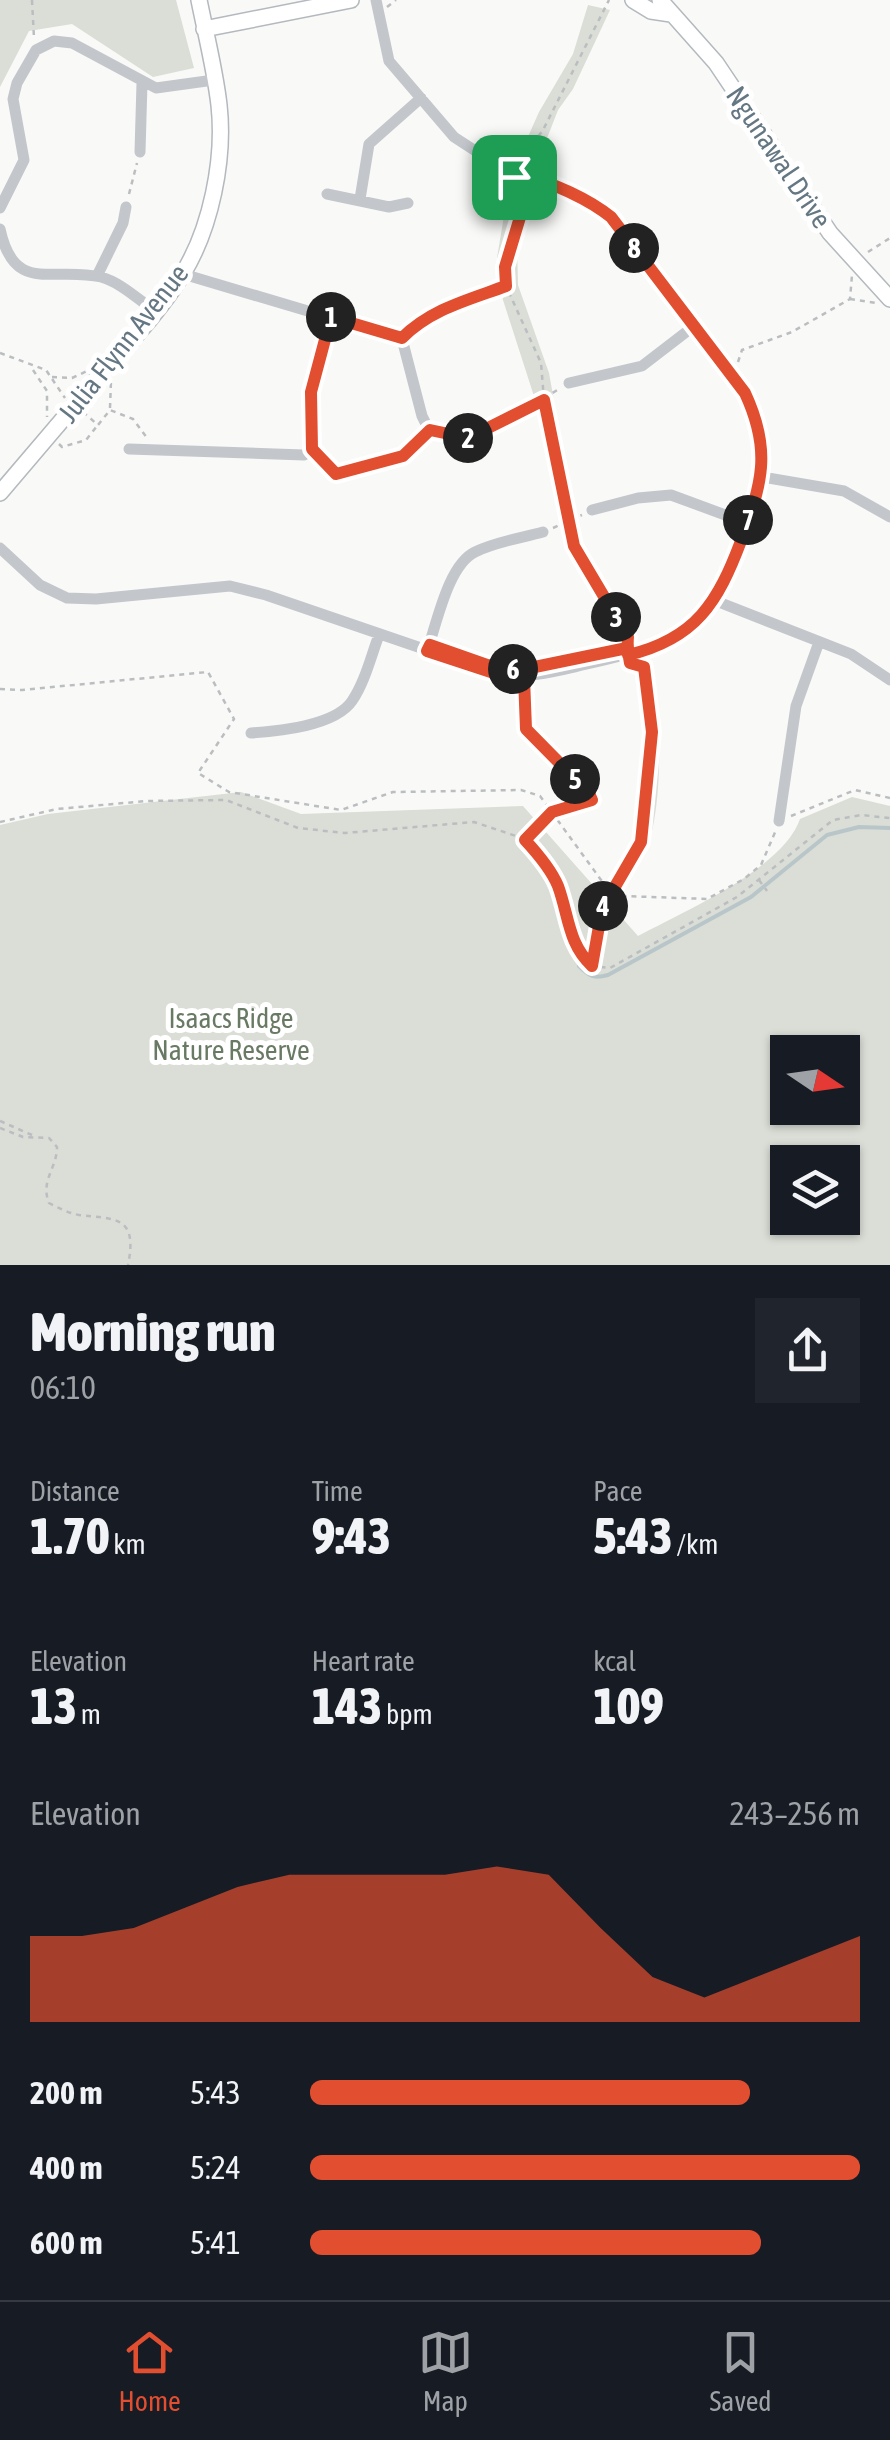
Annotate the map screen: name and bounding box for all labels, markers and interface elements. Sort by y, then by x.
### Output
street label: Ngunawal Drive [720,80,838,234]
pin [472,135,557,220]
icon: arrive [487,150,542,205]
pin: 8 [609,223,659,273]
text: 8 [627,232,641,264]
street label: Julia Flynn Avenue [51,258,195,428]
pin: 1 [306,292,356,342]
text: 1 [324,301,338,333]
pin: 2 [443,413,493,463]
text: 2 [461,422,475,454]
pin: 7 [723,495,773,545]
text: 7 [741,504,755,536]
pin: 3 [591,592,641,642]
text: 3 [609,601,623,633]
pin: 6 [488,644,538,694]
text: 6 [506,653,520,685]
pin: 5 [550,754,600,804]
text: 5 [568,763,582,795]
pin: 4 [578,881,628,931]
text: 4 [596,890,610,922]
park label: Isaacs Ridge Nature Reserve [152,1002,310,1066]
north arrow [770,1035,860,1125]
map controls [770,1035,860,1235]
button: layers [770,1145,860,1235]
button: share [755,1298,860,1403]
text: Morning run [30,1300,276,1363]
text: 06:10 [30,1369,96,1406]
text: Distance [30,1475,120,1507]
text: Time [312,1475,363,1507]
text: Pace [593,1475,643,1507]
text: 1.70 [30,1507,109,1565]
text: 9:43 [312,1507,391,1565]
text: 5:43 [593,1507,673,1565]
text: km [109,1528,146,1560]
text: /km [673,1528,719,1560]
text: Elevation [30,1645,127,1677]
text: Heart rate [312,1645,415,1677]
text: kcal [593,1645,636,1677]
text: 13 [30,1677,77,1735]
text: 143 [312,1677,382,1735]
text: 109 [593,1677,664,1735]
text: m [77,1698,101,1730]
text: bpm [382,1698,433,1730]
text: Elevation [30,1795,141,1832]
text: 243–256 m [730,1795,860,1832]
text: 200 m [30,2074,103,2111]
text: 5:43 [190,2074,241,2111]
text: 400 m [30,2149,103,2186]
text: 5:24 [190,2149,241,2186]
text: 600 m [30,2224,103,2261]
text: 5:41 [190,2224,241,2261]
tab: Home [118,2325,181,2417]
tab: Map [418,2325,473,2417]
tab: Saved [710,2325,772,2417]

